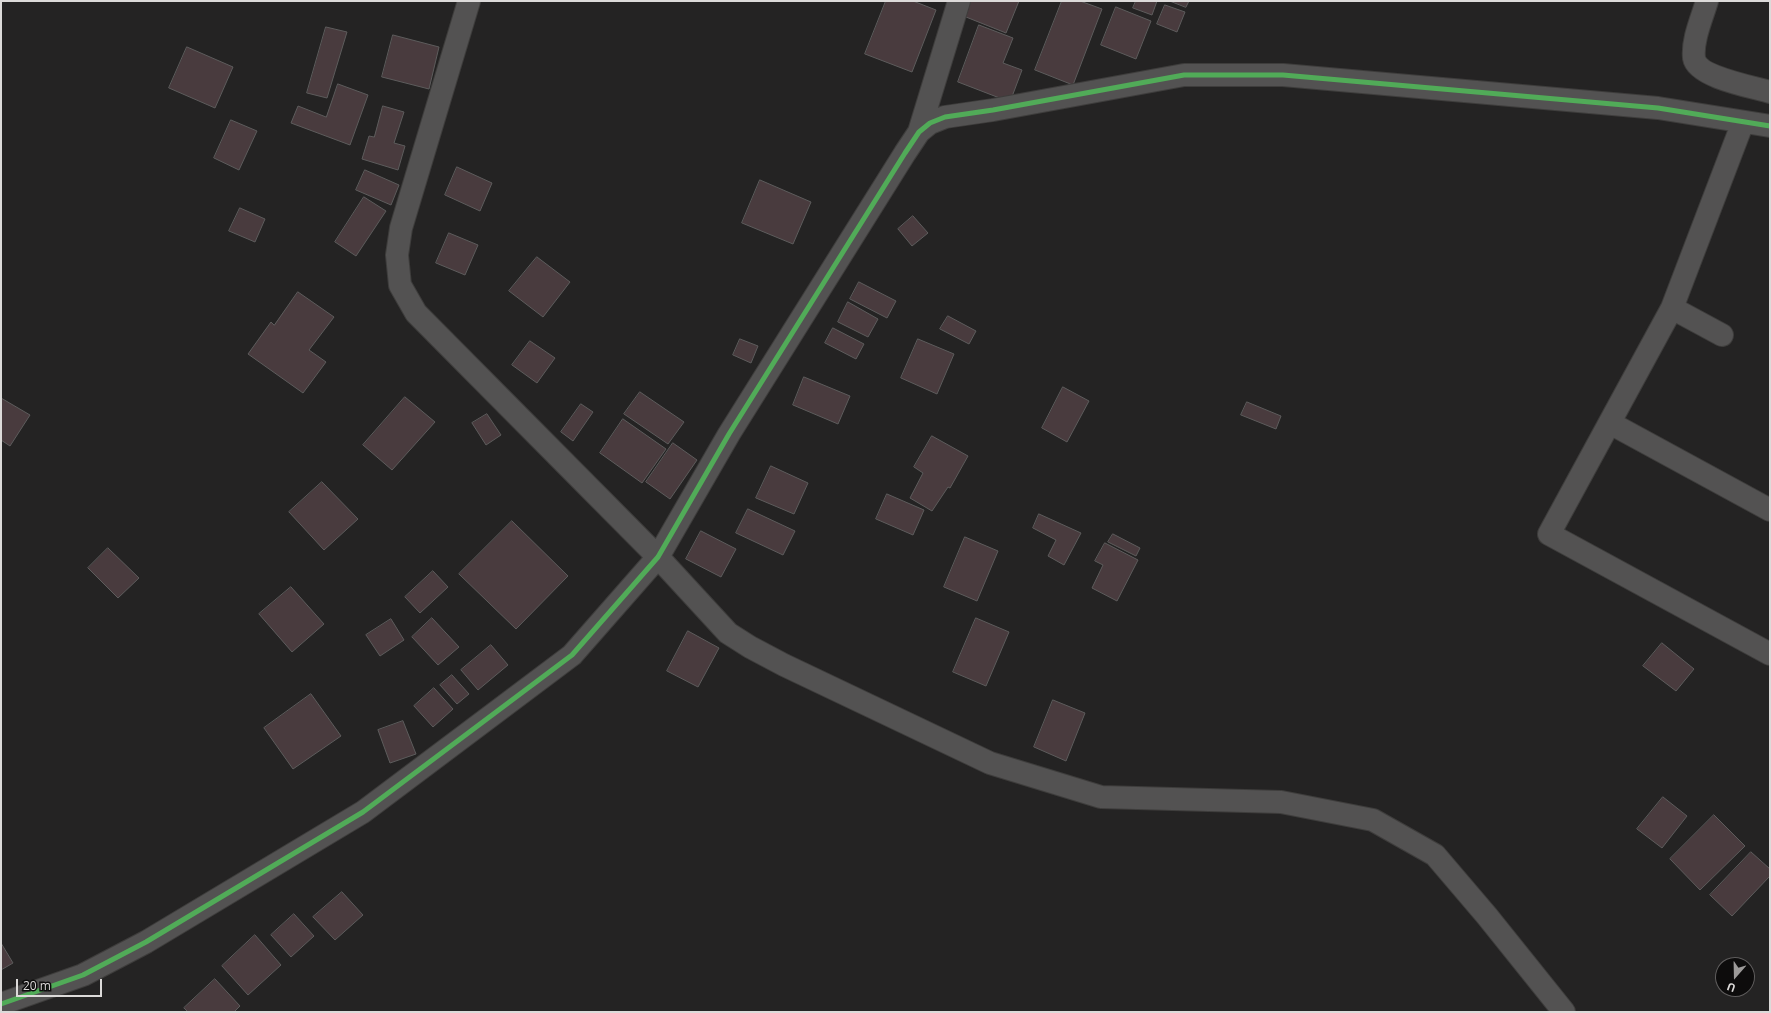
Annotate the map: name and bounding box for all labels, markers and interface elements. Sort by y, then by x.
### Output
north arrow [1715,957,1755,997]
scale bar [18,971,104,997]
text: 20 m [23,977,51,994]
text: U [1725,979,1738,996]

